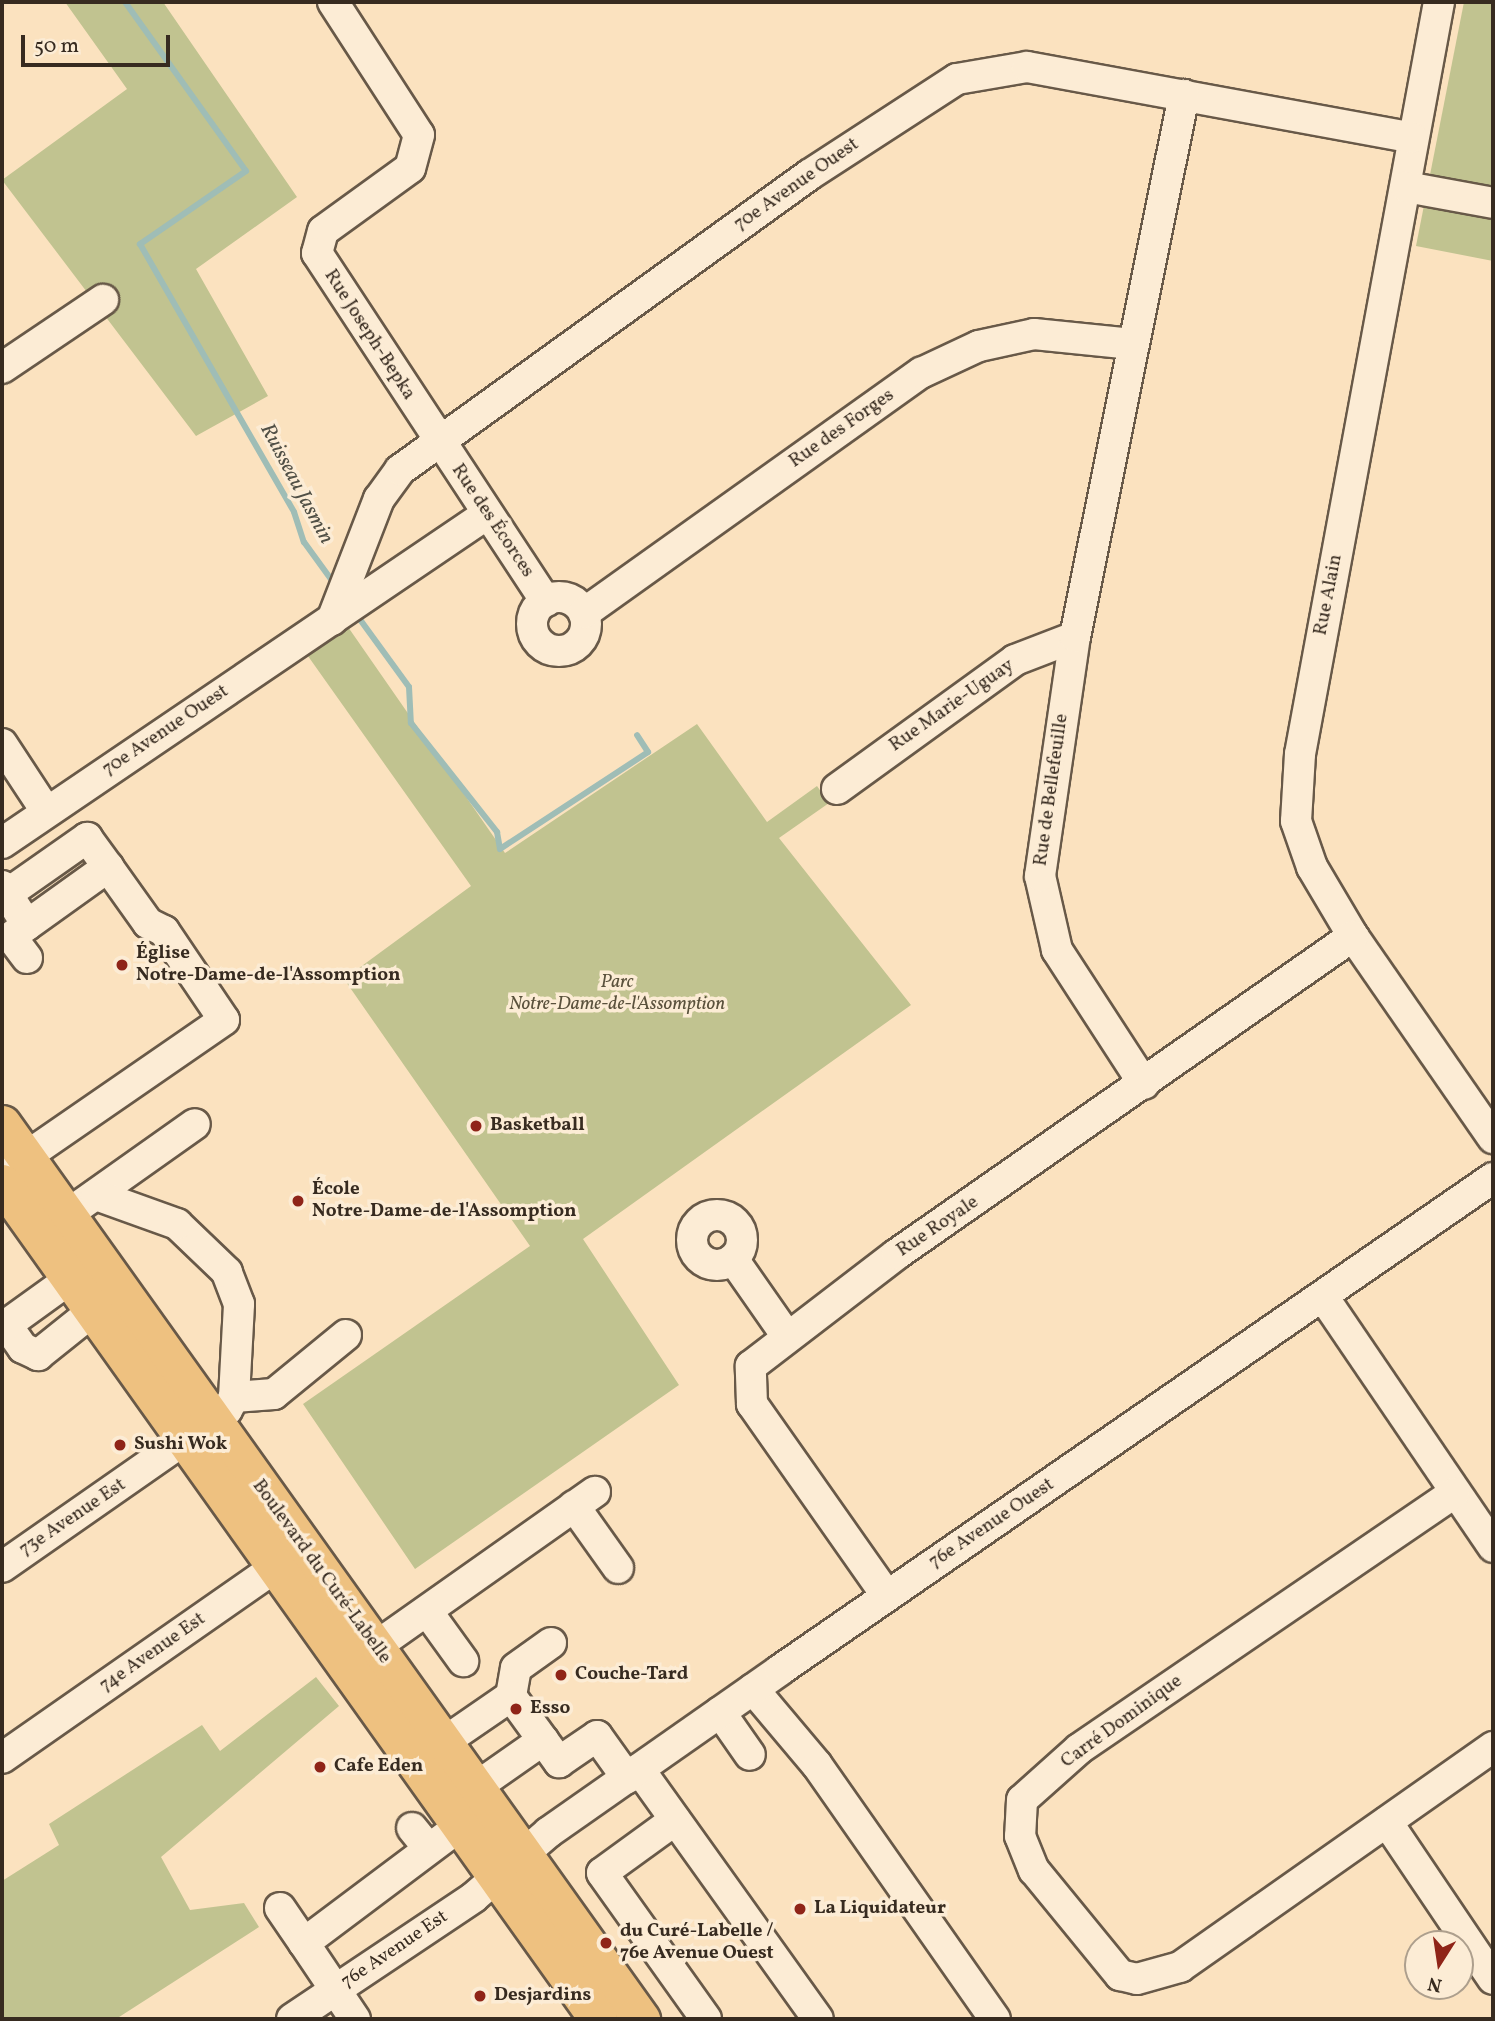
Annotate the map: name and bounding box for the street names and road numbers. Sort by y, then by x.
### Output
street label: 70e Avenue Ouest [730,133,864,237]
street label: Rue Joseph-Bepka [318,266,420,404]
street label: Rue des Forges [785,384,899,474]
street label: Rue des Écorces [446,460,538,582]
street label: Rue Alain [1310,553,1348,637]
street label: Rue Marie-Uguay [885,655,1019,757]
street label: 70e Avenue Ouest [99,680,233,782]
street label: Rue de Bellefeuille [1030,712,1074,868]
street label: Rue Royale [893,1191,983,1263]
street label: 73e Avenue Est [15,1474,131,1562]
street label: 76e Avenue Ouest [925,1474,1059,1574]
street label: Boulevard du Curé-Labelle [247,1476,395,1668]
street label: 74e Avenue Est [96,1608,210,1698]
street label: Carré Dominique [1057,1670,1187,1774]
street label: 76e Avenue Est [337,1906,453,1994]

